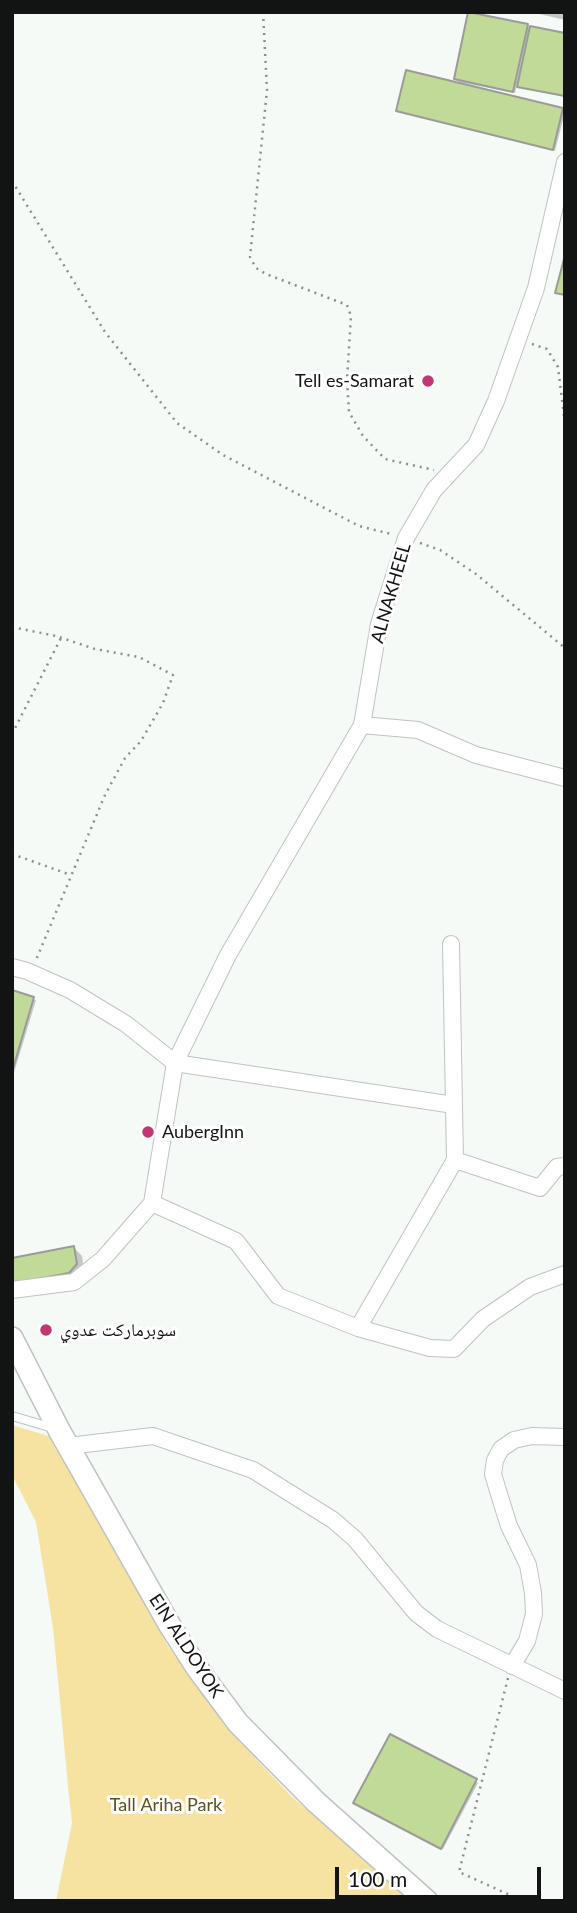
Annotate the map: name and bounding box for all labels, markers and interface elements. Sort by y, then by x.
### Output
place label: Tell es-Samarat [295,370,414,392]
marker: Tell es-Samarat [420,373,436,389]
street label: ALNAKHEEL [366,540,416,646]
place label: AubergInn [162,1121,244,1143]
marker: AubergInn [140,1124,156,1140]
place label: سوبرماركت عدوي [60,1319,176,1341]
marker: سوبرماركت عدوي [38,1322,54,1338]
street label: EIN ALDOYOK [144,1590,228,1702]
park label: Tall Ariha Park [110,1794,222,1816]
scale bar [339,1854,546,1898]
text: 100 m [348,1866,407,1891]

